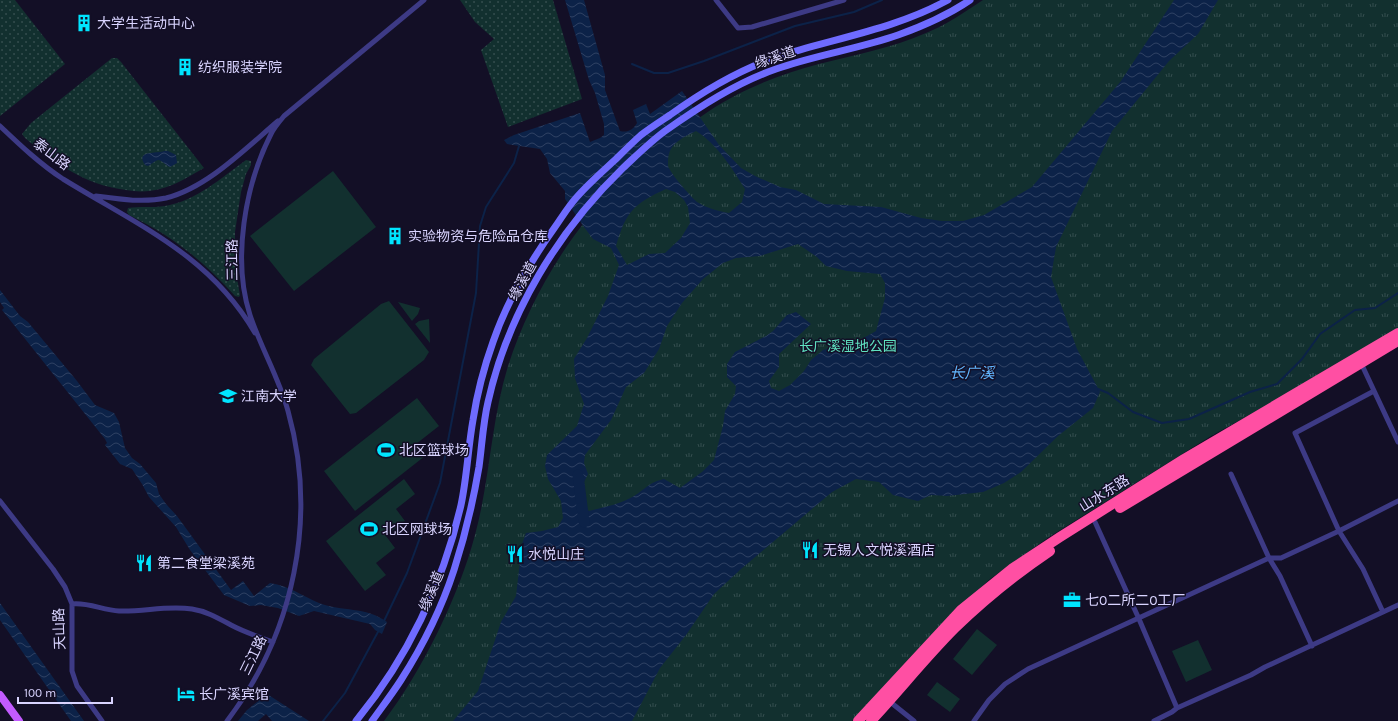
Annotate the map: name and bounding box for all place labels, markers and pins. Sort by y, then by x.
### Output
building icon: 大学生活动中心 [74,13,94,33]
place label: 大学生活动中心 [97,15,195,32]
building icon: 纺织服装学院 [175,57,195,77]
place label: 纺织服装学院 [198,59,282,76]
building icon: 实验物资与危险品仓库 [385,226,405,246]
place label: 实验物资与危险品仓库 [408,228,548,245]
school or university icon: 江南大学 [218,386,238,406]
place label: 江南大学 [241,388,297,405]
sports icon: 北区篮球场 [376,440,396,460]
place label: 北区篮球场 [399,442,469,459]
sports icon: 北区网球场 [359,519,379,539]
place label: 北区网球场 [382,521,452,538]
restaurant icon: 无锡人文悦溪酒店 [800,540,820,560]
place label: 无锡人文悦溪酒店 [823,542,935,559]
restaurant icon: 水悦山庄 [505,544,525,564]
place label: 水悦山庄 [528,546,584,563]
restaurant icon: 第二食堂梁溪苑 [134,553,154,573]
place label: 第二食堂梁溪苑 [157,555,255,572]
office icon: 七0二所二0工厂 [1062,590,1082,610]
place label: 七0二所二0工厂 [1085,592,1186,609]
hotel icon: 长广溪宾馆 [176,684,196,704]
place label: 长广溪宾馆 [199,686,269,703]

